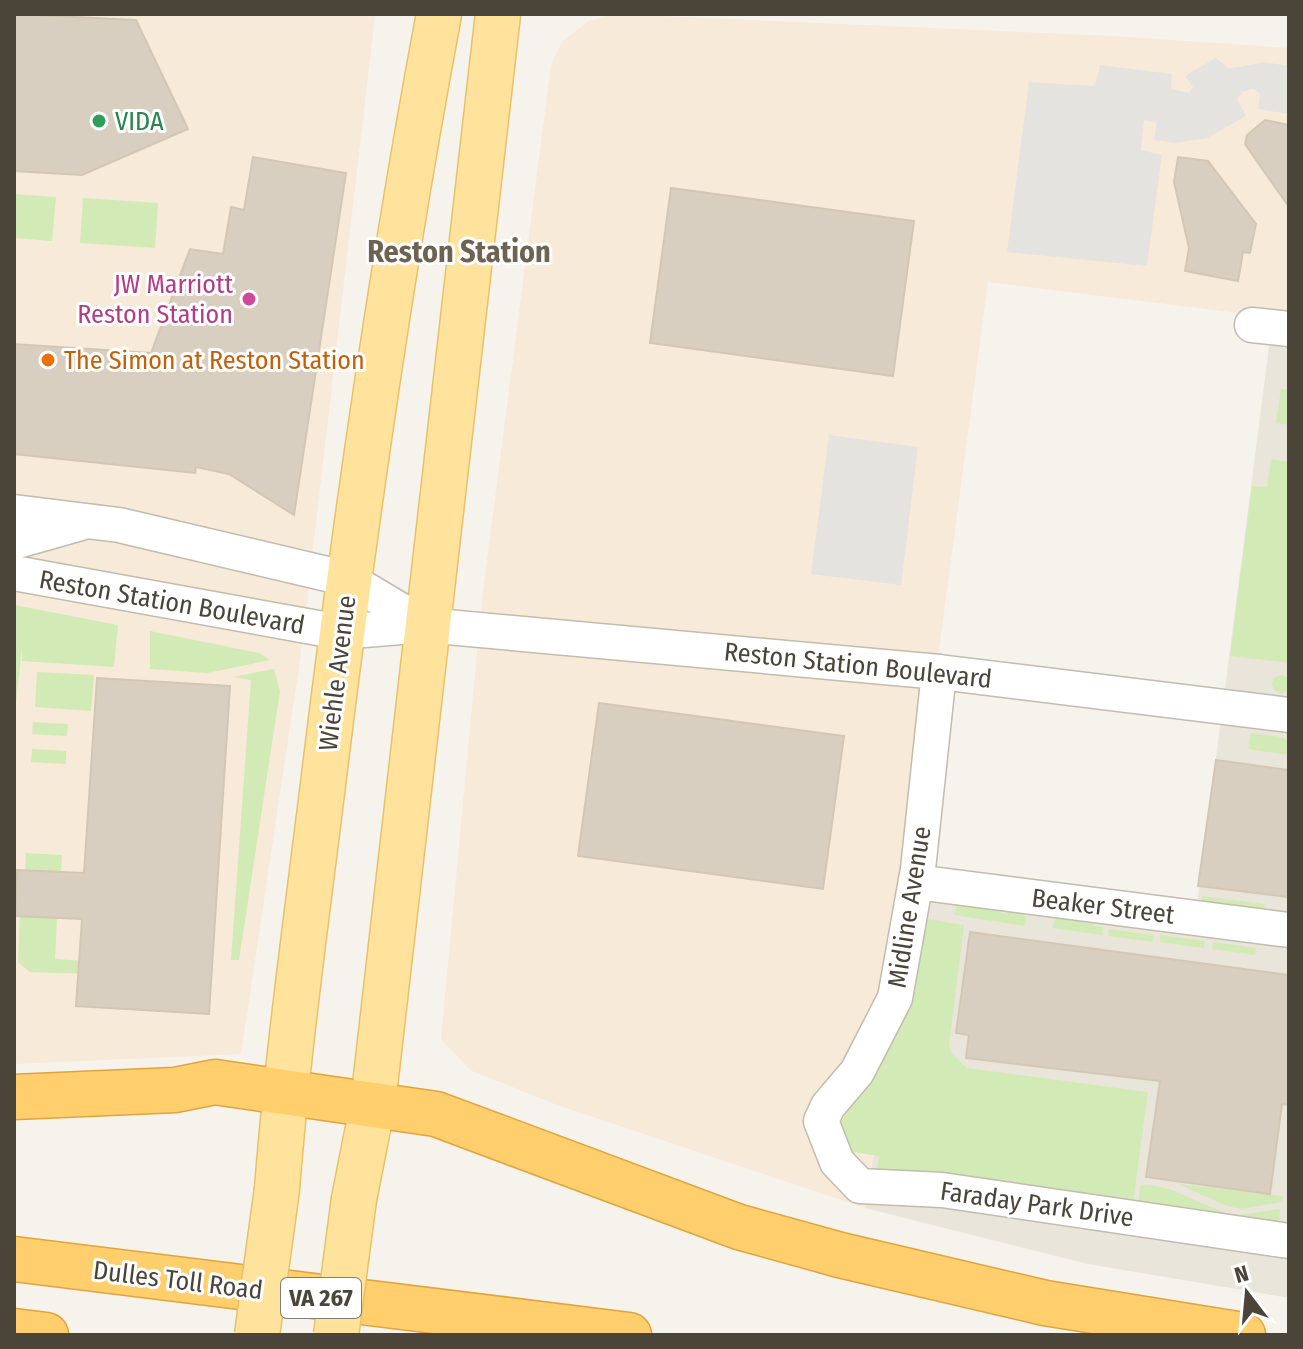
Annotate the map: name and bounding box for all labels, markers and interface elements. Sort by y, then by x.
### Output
place label: VIDA [115,106,164,137]
marker: VIDA [90,112,108,130]
district label: Reston Station [367,234,551,270]
place label: JW Marriott Reston Station [77,269,233,330]
marker: JW Marriott Reston Station [240,290,258,308]
place label: The Simon at Reston Station [64,345,365,376]
marker: The Simon at Reston Station [39,351,57,369]
street label: Reston Station Boulevard [37,564,307,641]
street label: Wiehle Avenue [313,594,362,753]
street label: Reston Station Boulevard [723,636,993,695]
street label: Midline Avenue [881,824,938,990]
street label: Beaker Street [1030,882,1176,931]
street label: Faraday Park Drive [938,1176,1136,1233]
north arrow [1207,1253,1287,1333]
street label: Dulles Toll Road [91,1255,264,1306]
text: N [1232,1259,1252,1289]
road number: VA 267 [281,1278,361,1318]

